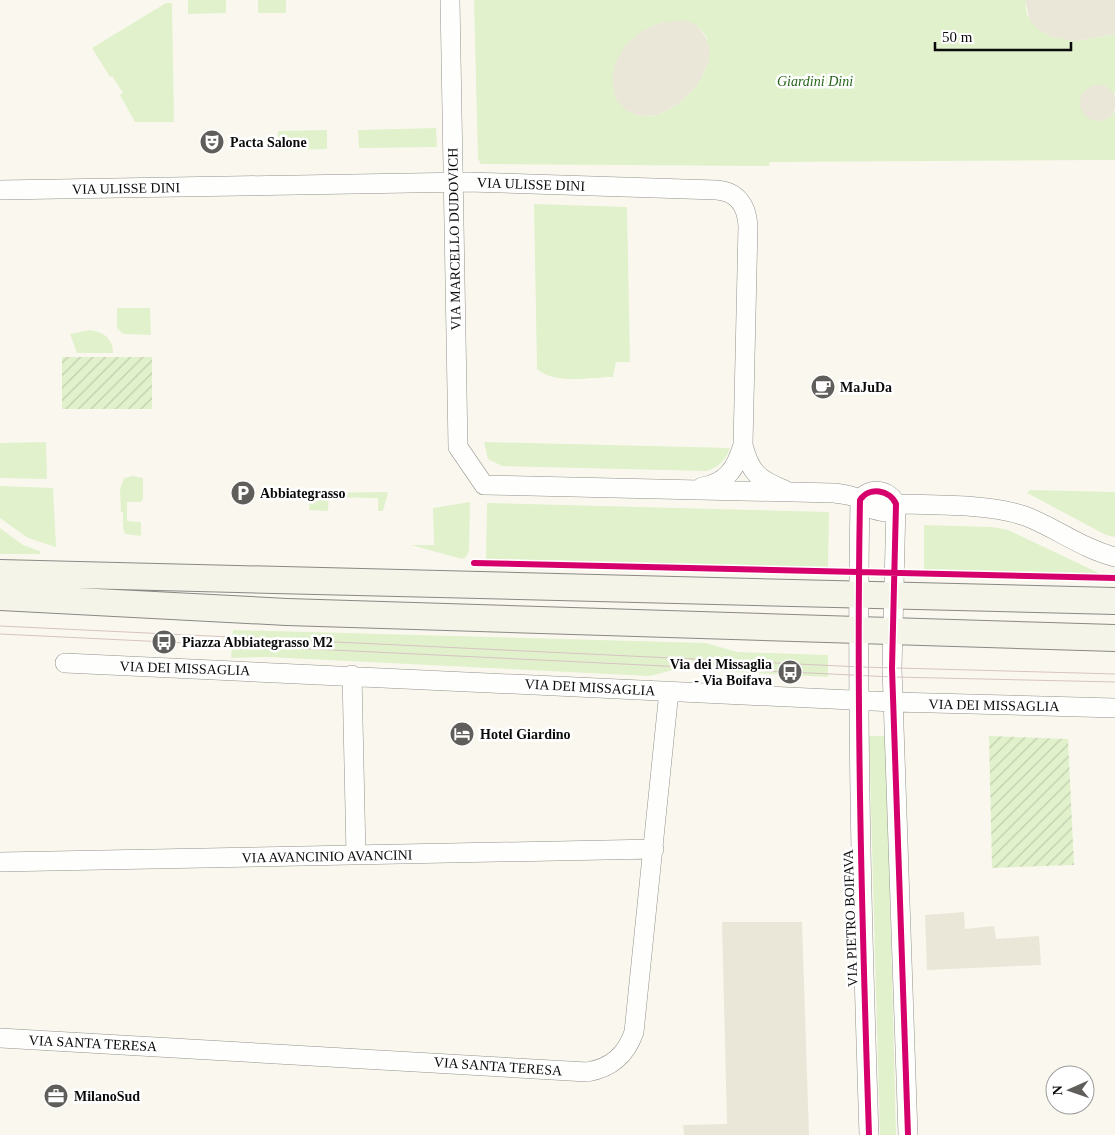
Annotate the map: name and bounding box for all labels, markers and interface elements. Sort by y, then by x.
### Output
scale bar [935,20,1071,52]
text: 50 m [942,29,973,45]
park label: Giardini Dini [777,74,853,89]
theatre icon: Pacta Salone [199,129,225,155]
place label: Pacta Salone [230,135,307,150]
street label: VIA MARCELLO DUDOVICH [445,147,464,330]
street label: VIA ULISSE DINI [477,175,586,194]
street label: VIA ULISSE DINI [72,180,181,197]
cafe icon: MaJuDa [810,374,836,400]
place label: MaJuDa [840,380,892,395]
parking icon: Abbiategrasso [230,480,256,506]
place label: Abbiategrasso [260,486,346,501]
bus stop icon: Piazza Abbiategrasso M2 [151,629,177,655]
place label: Piazza Abbiategrasso M2 [182,635,333,650]
place label: Via dei Missaglia - Via Boifava [670,657,772,688]
street label: VIA DEI MISSAGLIA [119,659,251,678]
bus stop icon: Via dei Missaglia - Via Boifava [777,659,803,685]
street label: VIA DEI MISSAGLIA [524,677,656,698]
street label: VIA DEI MISSAGLIA [929,697,1060,714]
hotel icon: Hotel Giardino [449,721,475,747]
place label: Hotel Giardino [480,727,571,742]
street label: VIA AVANCINIO AVANCINI [241,848,413,865]
street label: VIA PIETRO BOIFAVA [841,848,860,987]
street label: VIA SANTA TERESA [28,1033,158,1054]
street label: VIA SANTA TERESA [433,1055,563,1079]
north arrow [1045,1065,1095,1115]
office icon: MilanoSud [43,1083,69,1109]
text: N [1050,1085,1065,1096]
place label: MilanoSud [74,1089,140,1104]

